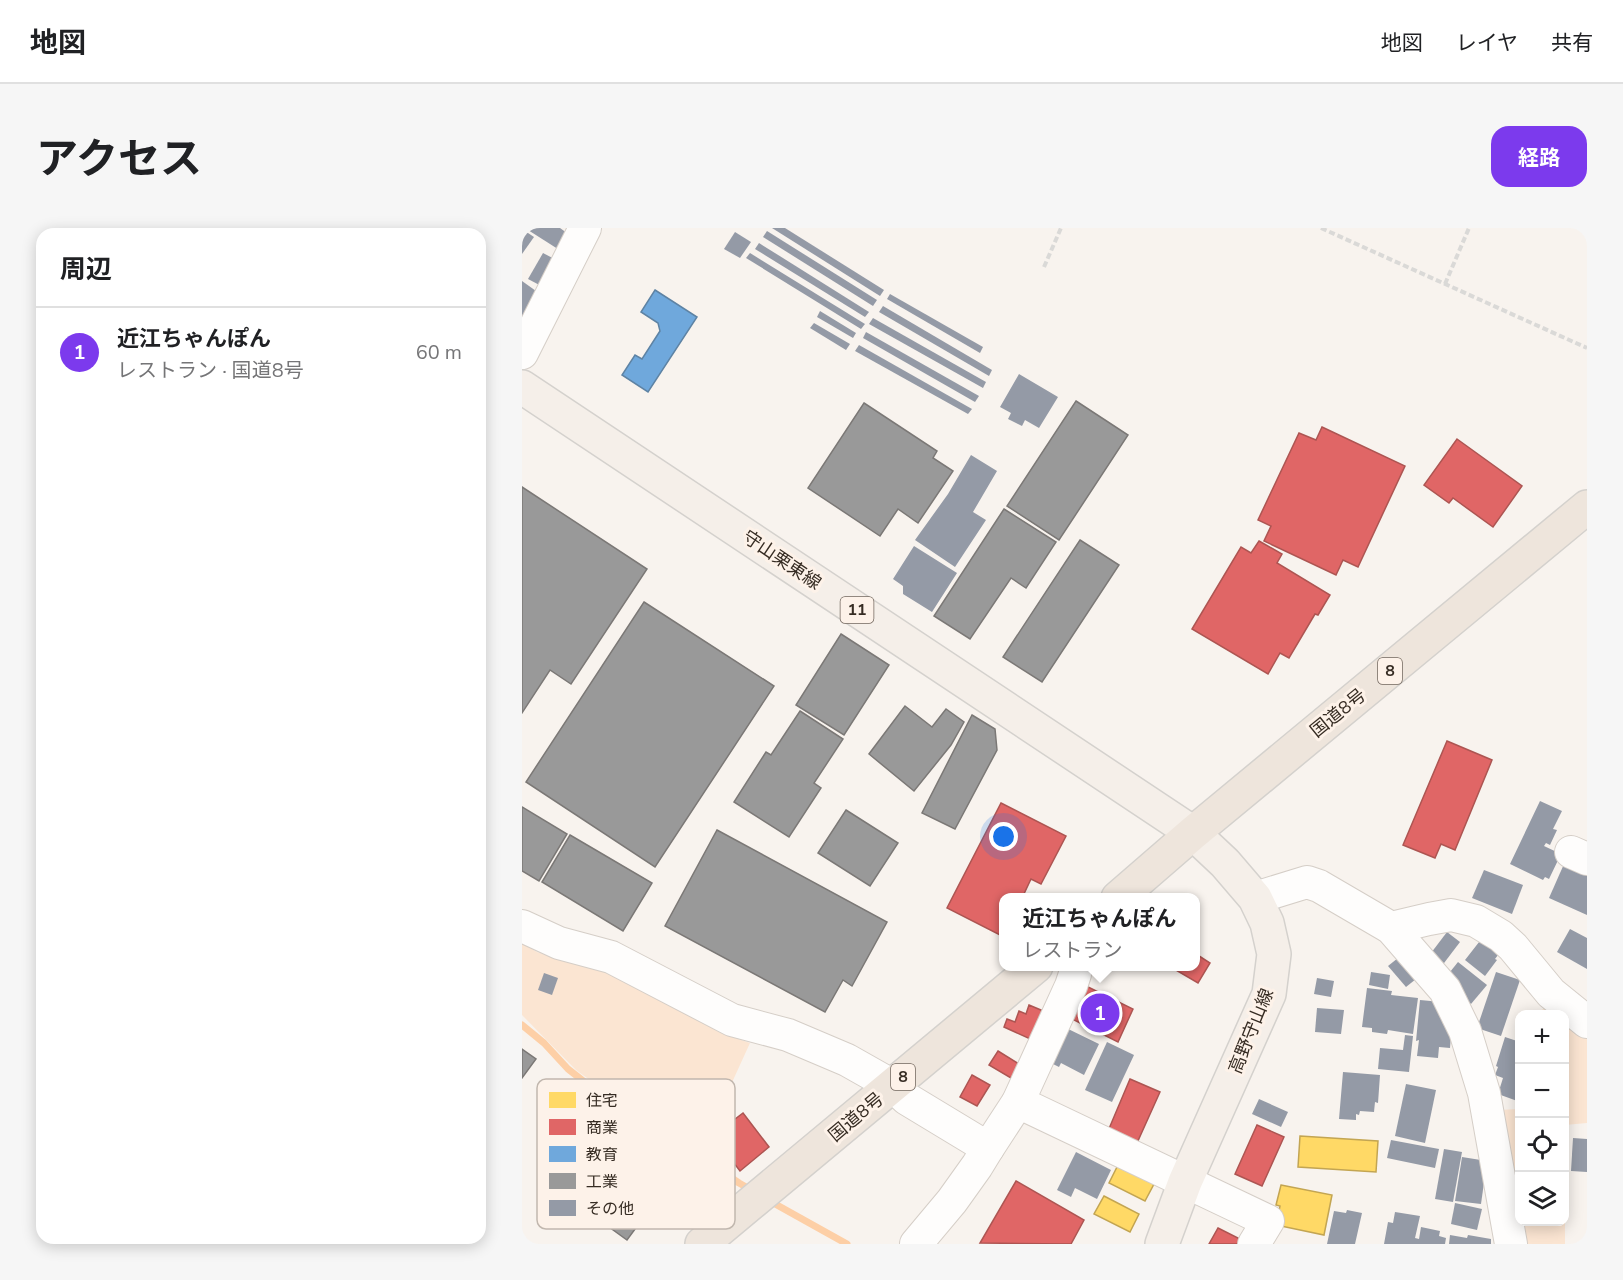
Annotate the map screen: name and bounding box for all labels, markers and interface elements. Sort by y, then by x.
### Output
text: 地図 [30,24,86,62]
text: 地図 [1381,29,1423,57]
text: レイヤ [1456,29,1518,57]
text: 共有 [1551,29,1593,57]
button: 経路 [1491,126,1587,187]
text: アクセス [36,131,202,188]
text: 周辺 [60,252,112,287]
text: 近江ちゃんぽん [117,324,271,354]
text: 1 [74,339,86,366]
text: 60 m [416,339,462,366]
text: レストラン · 国道8号 [117,357,304,384]
street label: 守山栗東線 [738,525,826,595]
road number: 11 [840,597,874,623]
road number: 8 [1378,658,1402,684]
street label: 国道8号 [1305,683,1371,743]
your location [989,822,1018,851]
popup [999,893,1200,971]
text: 近江ちゃんぽん [1022,904,1177,934]
text: レストラン [1022,937,1122,964]
street label: 高野守山線 [1223,985,1279,1077]
pin: 1 [1080,990,1120,1036]
map controls [1515,1010,1569,1226]
button: + [1515,1010,1569,1064]
road number: 8 [891,1064,915,1090]
button: − [1515,1064,1569,1118]
legend [537,1079,735,1229]
street label: 国道8号 [823,1087,889,1147]
text: 住宅 [586,1090,618,1112]
text: 商業 [586,1117,618,1139]
button: locate [1515,1118,1569,1172]
text: 教育 [586,1144,618,1166]
text: 工業 [586,1171,618,1193]
button: layers [1515,1172,1569,1226]
text: その他 [586,1198,634,1220]

